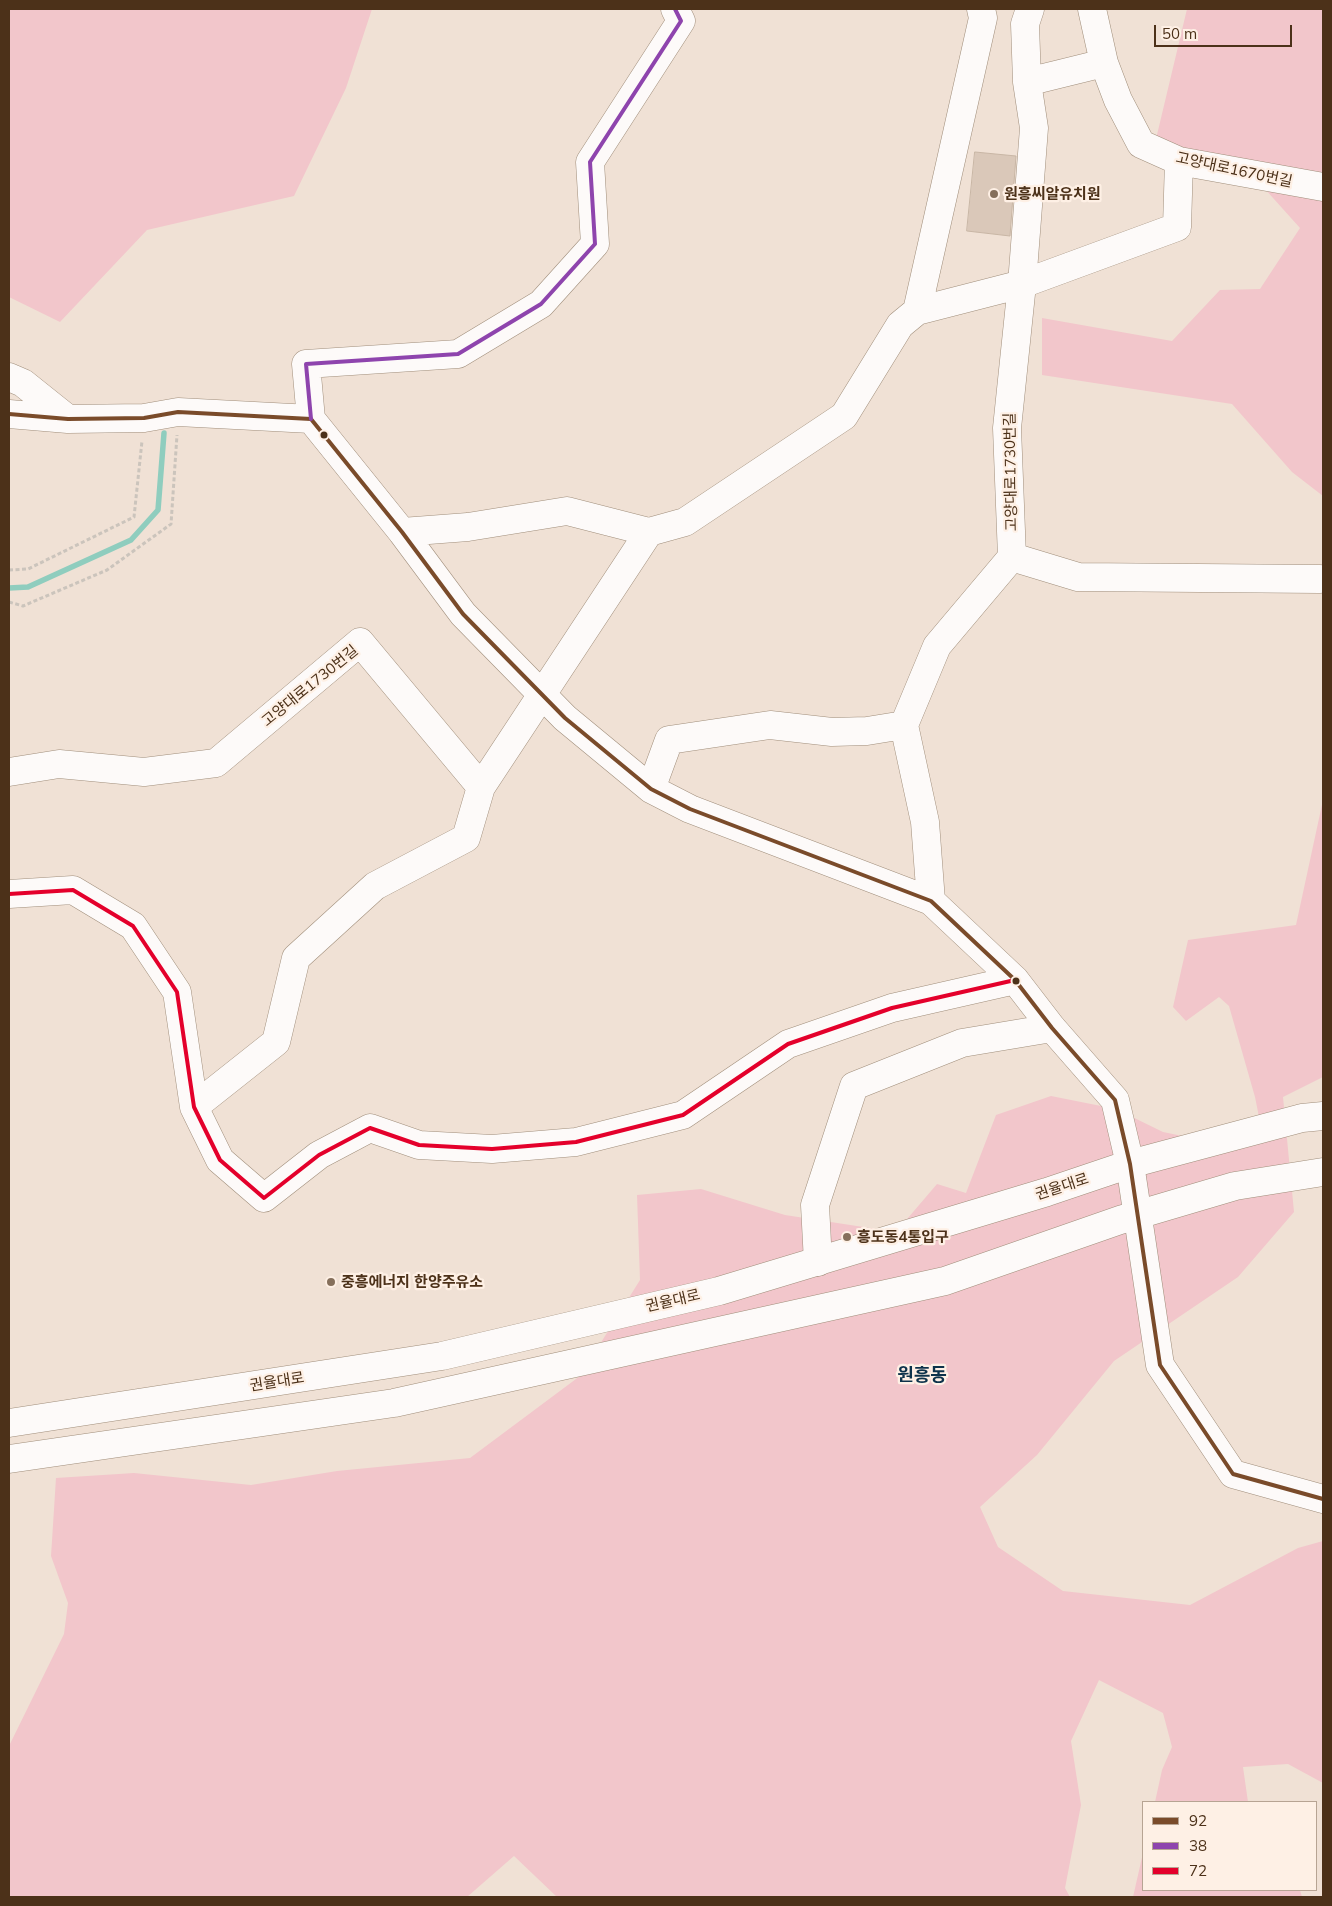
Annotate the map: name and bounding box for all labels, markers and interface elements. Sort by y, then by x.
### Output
scale bar [1157,15,1294,47]
text: 50 m [1162,24,1197,43]
street label: 고양대로1670번길 [1174,149,1294,191]
place label: 원흥씨알유치원 [1004,185,1101,203]
marker: 원흥씨알유치원 [988,188,1000,200]
street label: 고양대로1730번길 [1001,412,1021,532]
unlabelled marker [319,430,329,440]
street label: 고양대로1730번길 [258,642,362,730]
unlabelled marker [1011,976,1021,986]
street label: 권율대로 [1033,1170,1091,1204]
place label: 흥도동4통입구 [857,1228,949,1246]
marker: 흥도동4통입구 [841,1231,853,1243]
place label: 중흥에너지 한양주유소 [341,1273,483,1291]
marker: 중흥에너지 한양주유소 [325,1276,337,1288]
street label: 권율대로 [644,1286,702,1316]
district label: 원흥동 [897,1365,947,1387]
street label: 권율대로 [248,1369,306,1395]
legend [1142,1801,1317,1891]
text: 92 [1189,1811,1207,1830]
text: 38 [1189,1836,1207,1855]
text: 72 [1189,1861,1207,1880]

